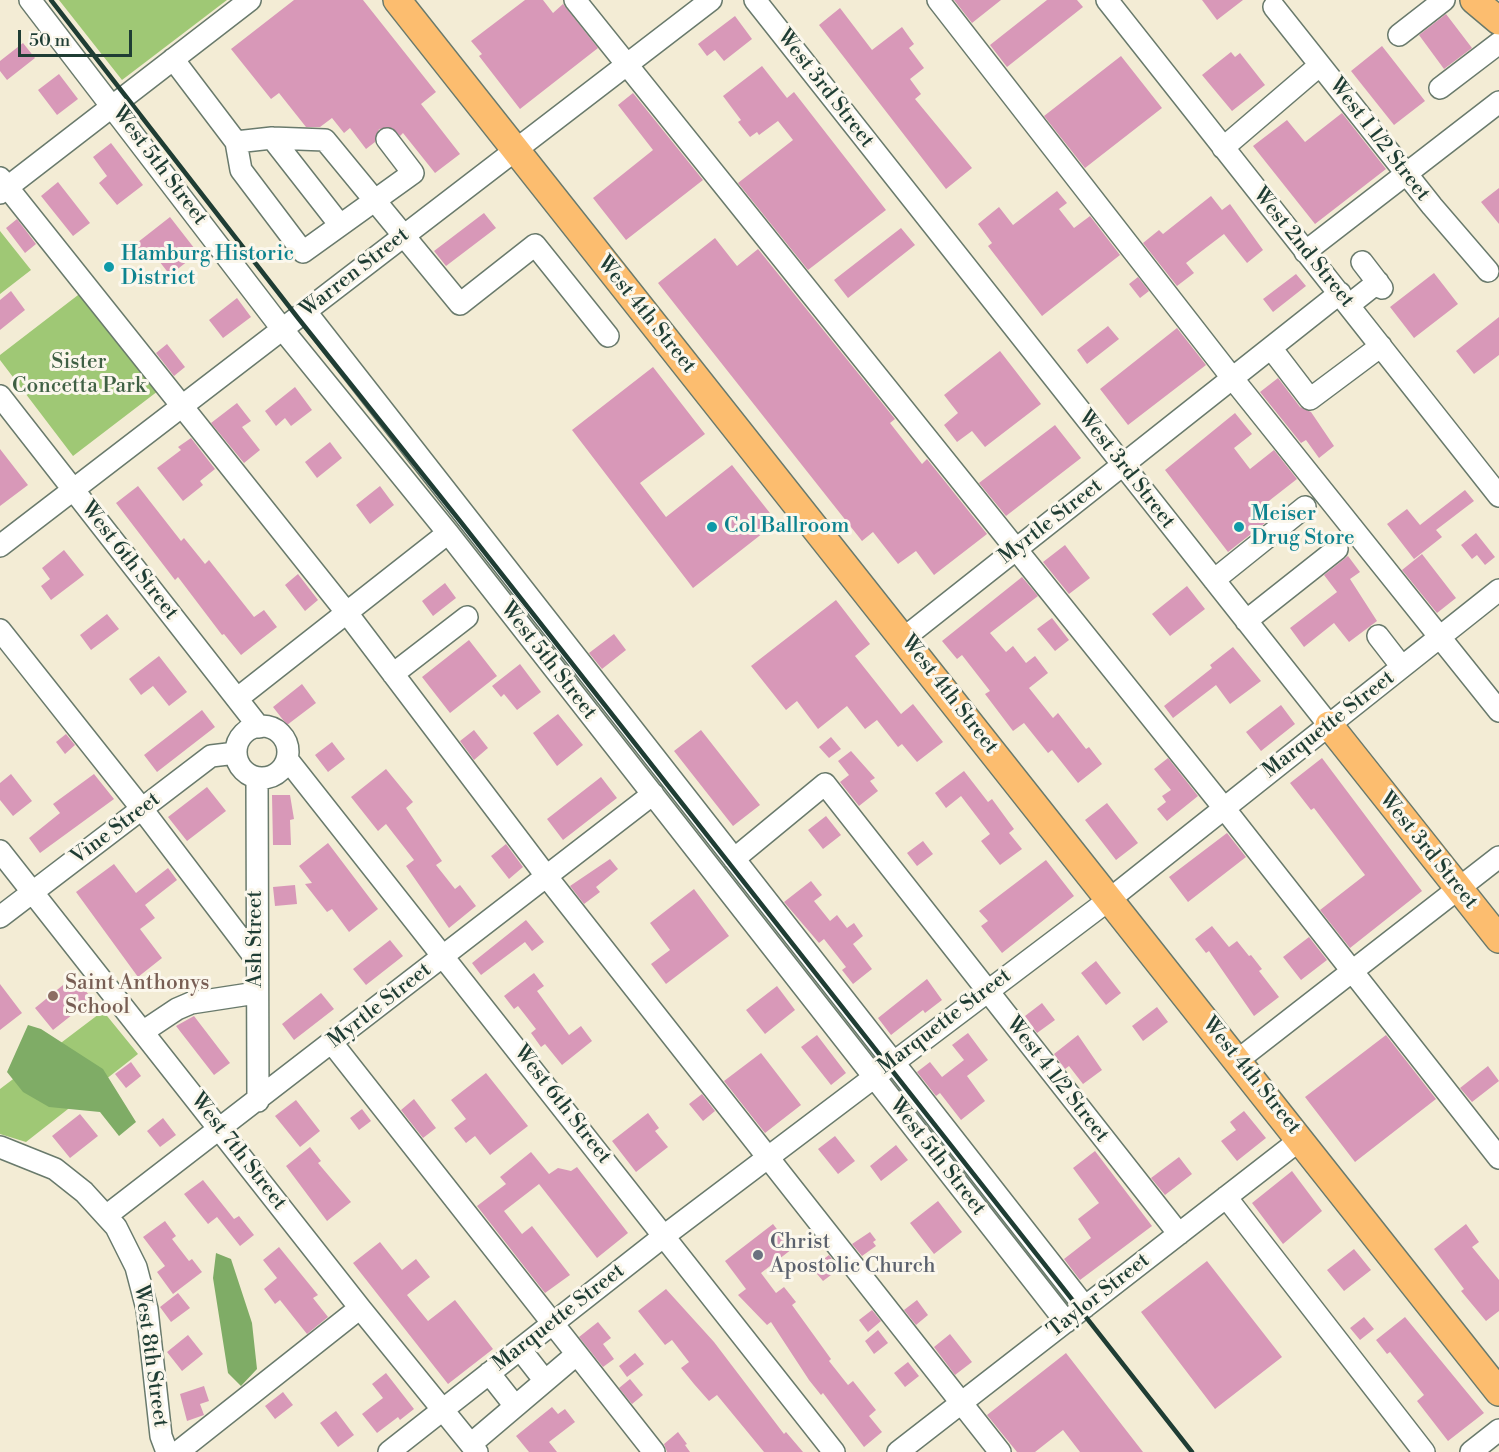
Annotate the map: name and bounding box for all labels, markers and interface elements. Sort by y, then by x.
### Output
scale bar [21,18,135,56]
street label: West 3rd Street [771,25,879,153]
text: 50 m [29,29,70,52]
street label: West 1 1/2 Street [1323,73,1435,207]
street label: West 5th Street [106,101,212,231]
street label: West 2nd Street [1247,183,1359,313]
street label: Warren Street [296,223,414,323]
place label: Hamburg Historic District [121,242,294,292]
street label: West 4th Street [591,251,701,379]
marker: Hamburg Historic District [102,260,116,274]
park label: Sister Concetta Park [12,350,146,400]
street label: West 3rd Street [1072,406,1180,534]
street label: Myrtle Street [994,474,1108,570]
street label: West 6th Street [75,497,183,625]
place label: Meiser Drug Store [1251,502,1355,552]
place label: Col Ballroom [724,514,849,540]
marker: Col Ballroom [705,520,719,534]
marker: Meiser Drug Store [1232,520,1246,534]
street label: West 5th Street [494,597,602,725]
street label: West 4th Street [895,631,1003,759]
street label: Marquette Street [1258,666,1400,784]
street label: Vine Street [66,787,166,871]
street label: West 3rd Street [1373,787,1483,915]
street label: Ash Street [243,890,269,988]
street label: Myrtle Street [323,958,437,1054]
street label: Marquette Street [873,964,1017,1080]
place label: Saint Anthonys School [65,971,210,1021]
marker: Saint Anthonys School [46,989,60,1003]
street label: West 4 1/2 Street [1000,1012,1114,1148]
street label: West 4th Street [1196,1012,1306,1140]
street label: West 6th Street [508,1041,616,1169]
street label: West 7th Street [184,1088,292,1216]
street label: West 5th Street [883,1093,991,1221]
place label: Christ Apostolic Church [770,1230,935,1280]
marker: Christ Apostolic Church [751,1248,765,1262]
street label: Taylor Street [1043,1248,1155,1344]
street label: Marquette Street [488,1259,630,1377]
street label: West 8th Street [128,1283,172,1429]

